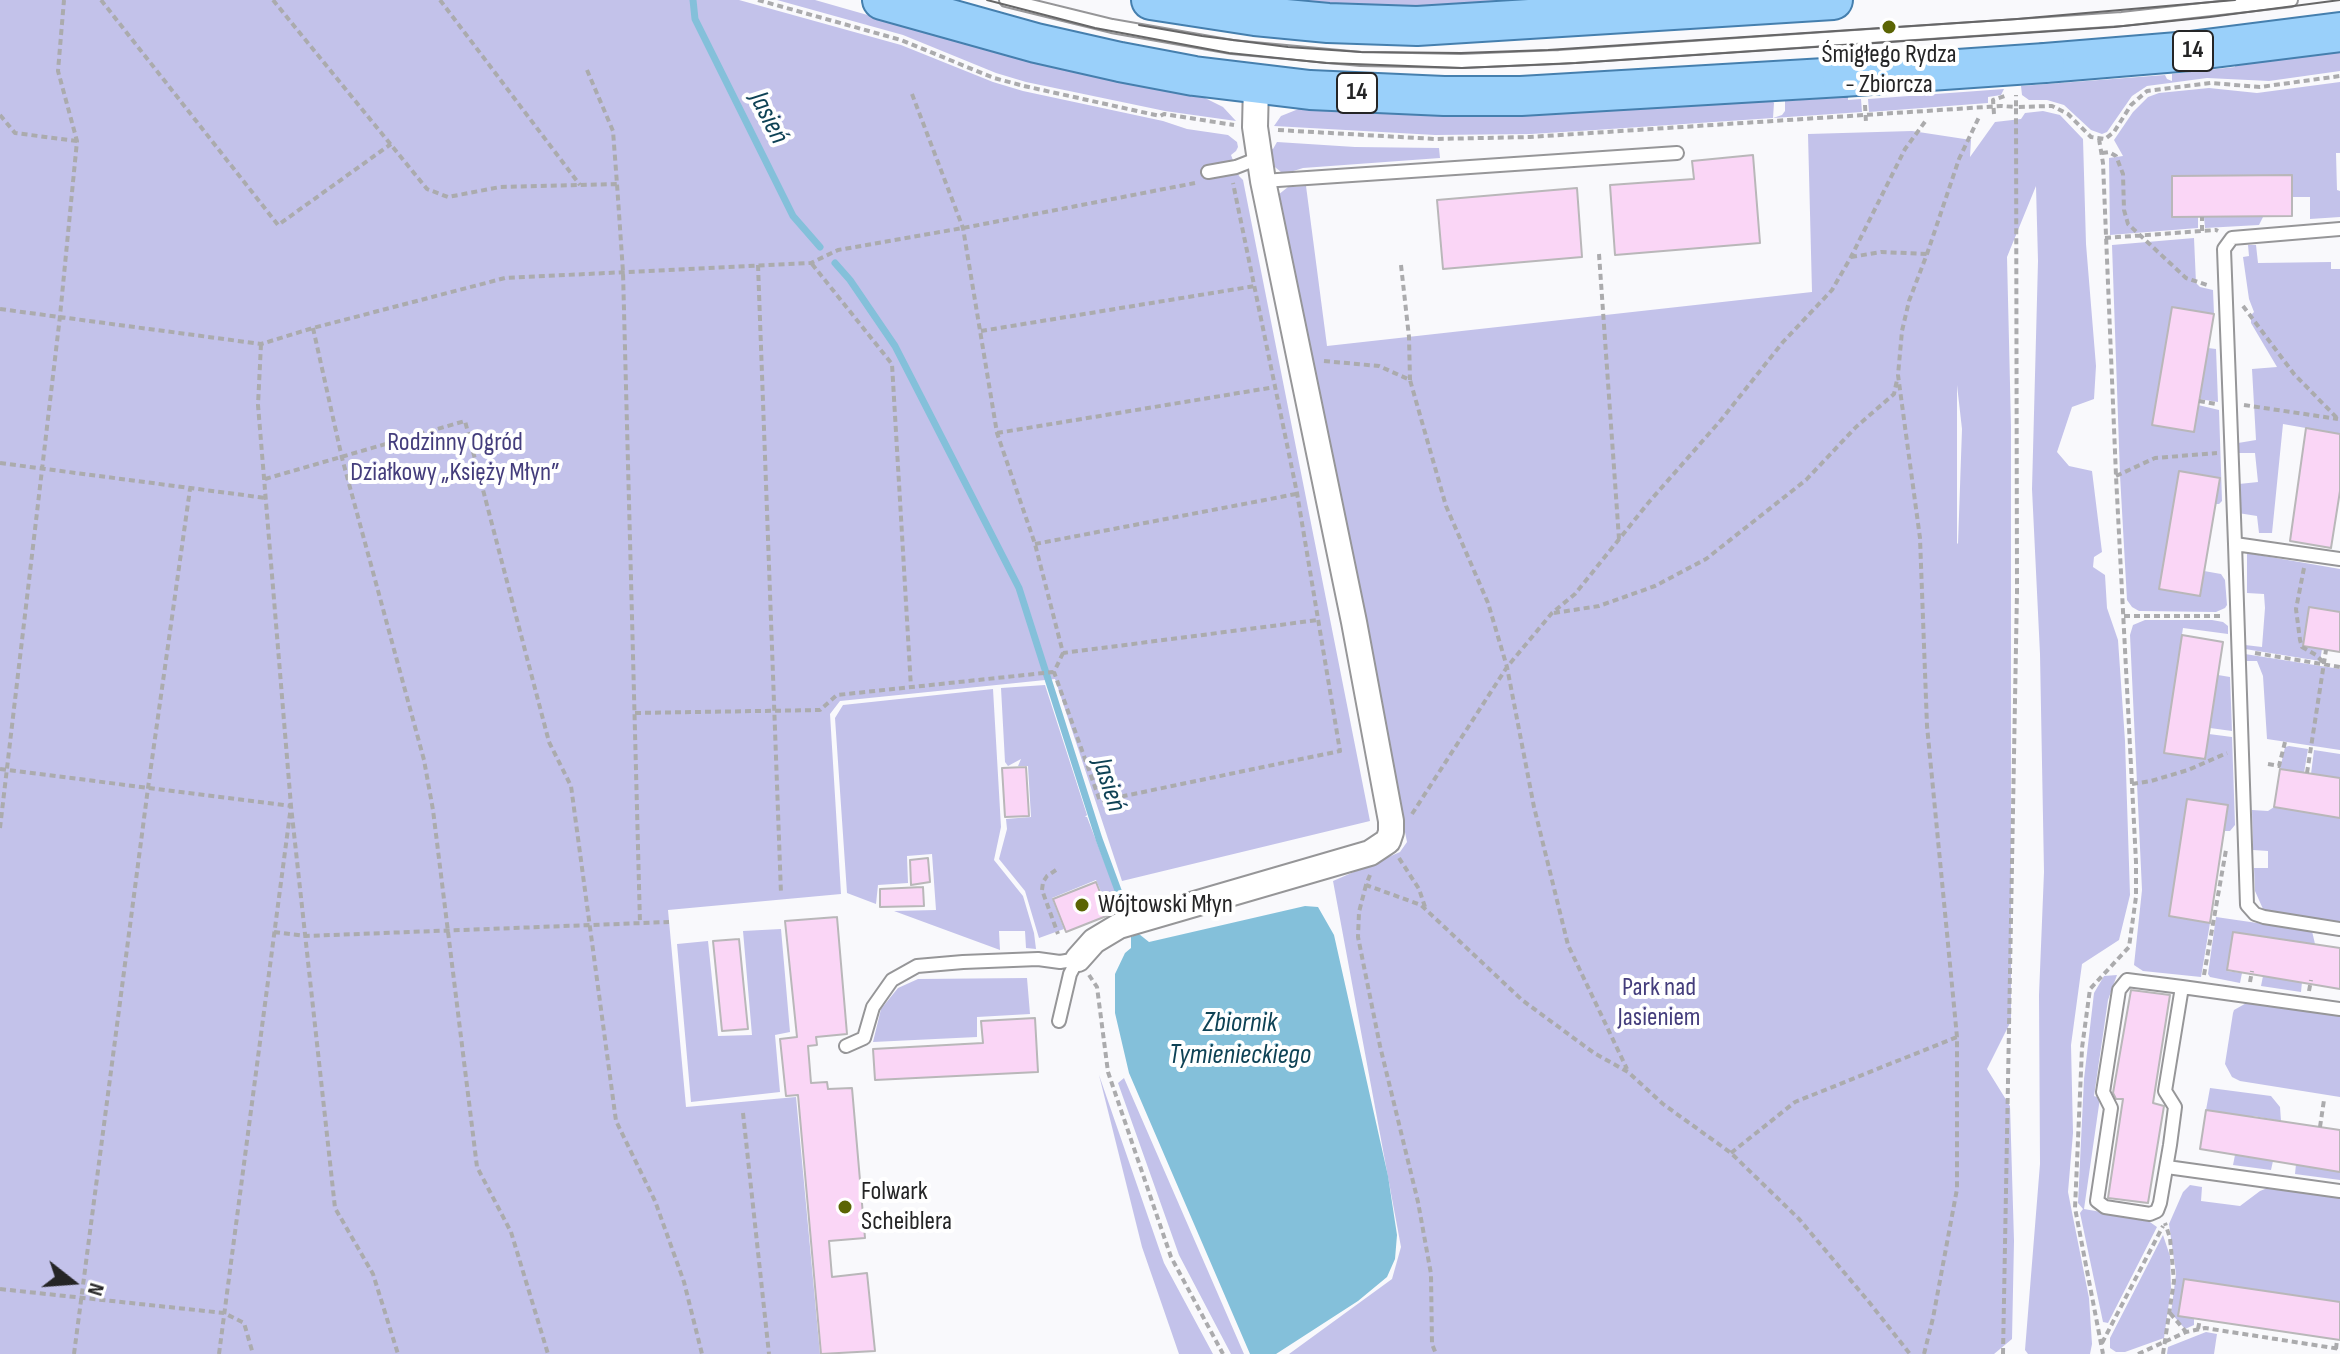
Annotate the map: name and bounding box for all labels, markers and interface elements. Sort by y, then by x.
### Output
marker: Śmigłego Rydza - Zbiorcza [1880,18,1898,36]
road number: 14 [2173,31,2213,71]
place label: Śmigłego Rydza - Zbiorcza [1821,39,1957,100]
road number: 14 [1337,73,1377,113]
water label: Jasień [741,86,795,150]
park label: Rodzinny Ogród Działkowy „Księży Młyn” [350,427,560,488]
water label: Jasień [1084,754,1132,816]
place label: Wójtowski Młyn [1098,889,1233,921]
marker: Wójtowski Młyn [1073,896,1091,914]
park label: Park nad Jasieniem [1617,972,1701,1034]
water label: Zbiornik Tymienieckiego [1169,1007,1311,1073]
place label: Folwark Scheiblera [861,1176,952,1238]
marker: Folwark Scheiblera [836,1198,854,1216]
north arrow [32,1242,112,1322]
text: N [81,1280,110,1299]

